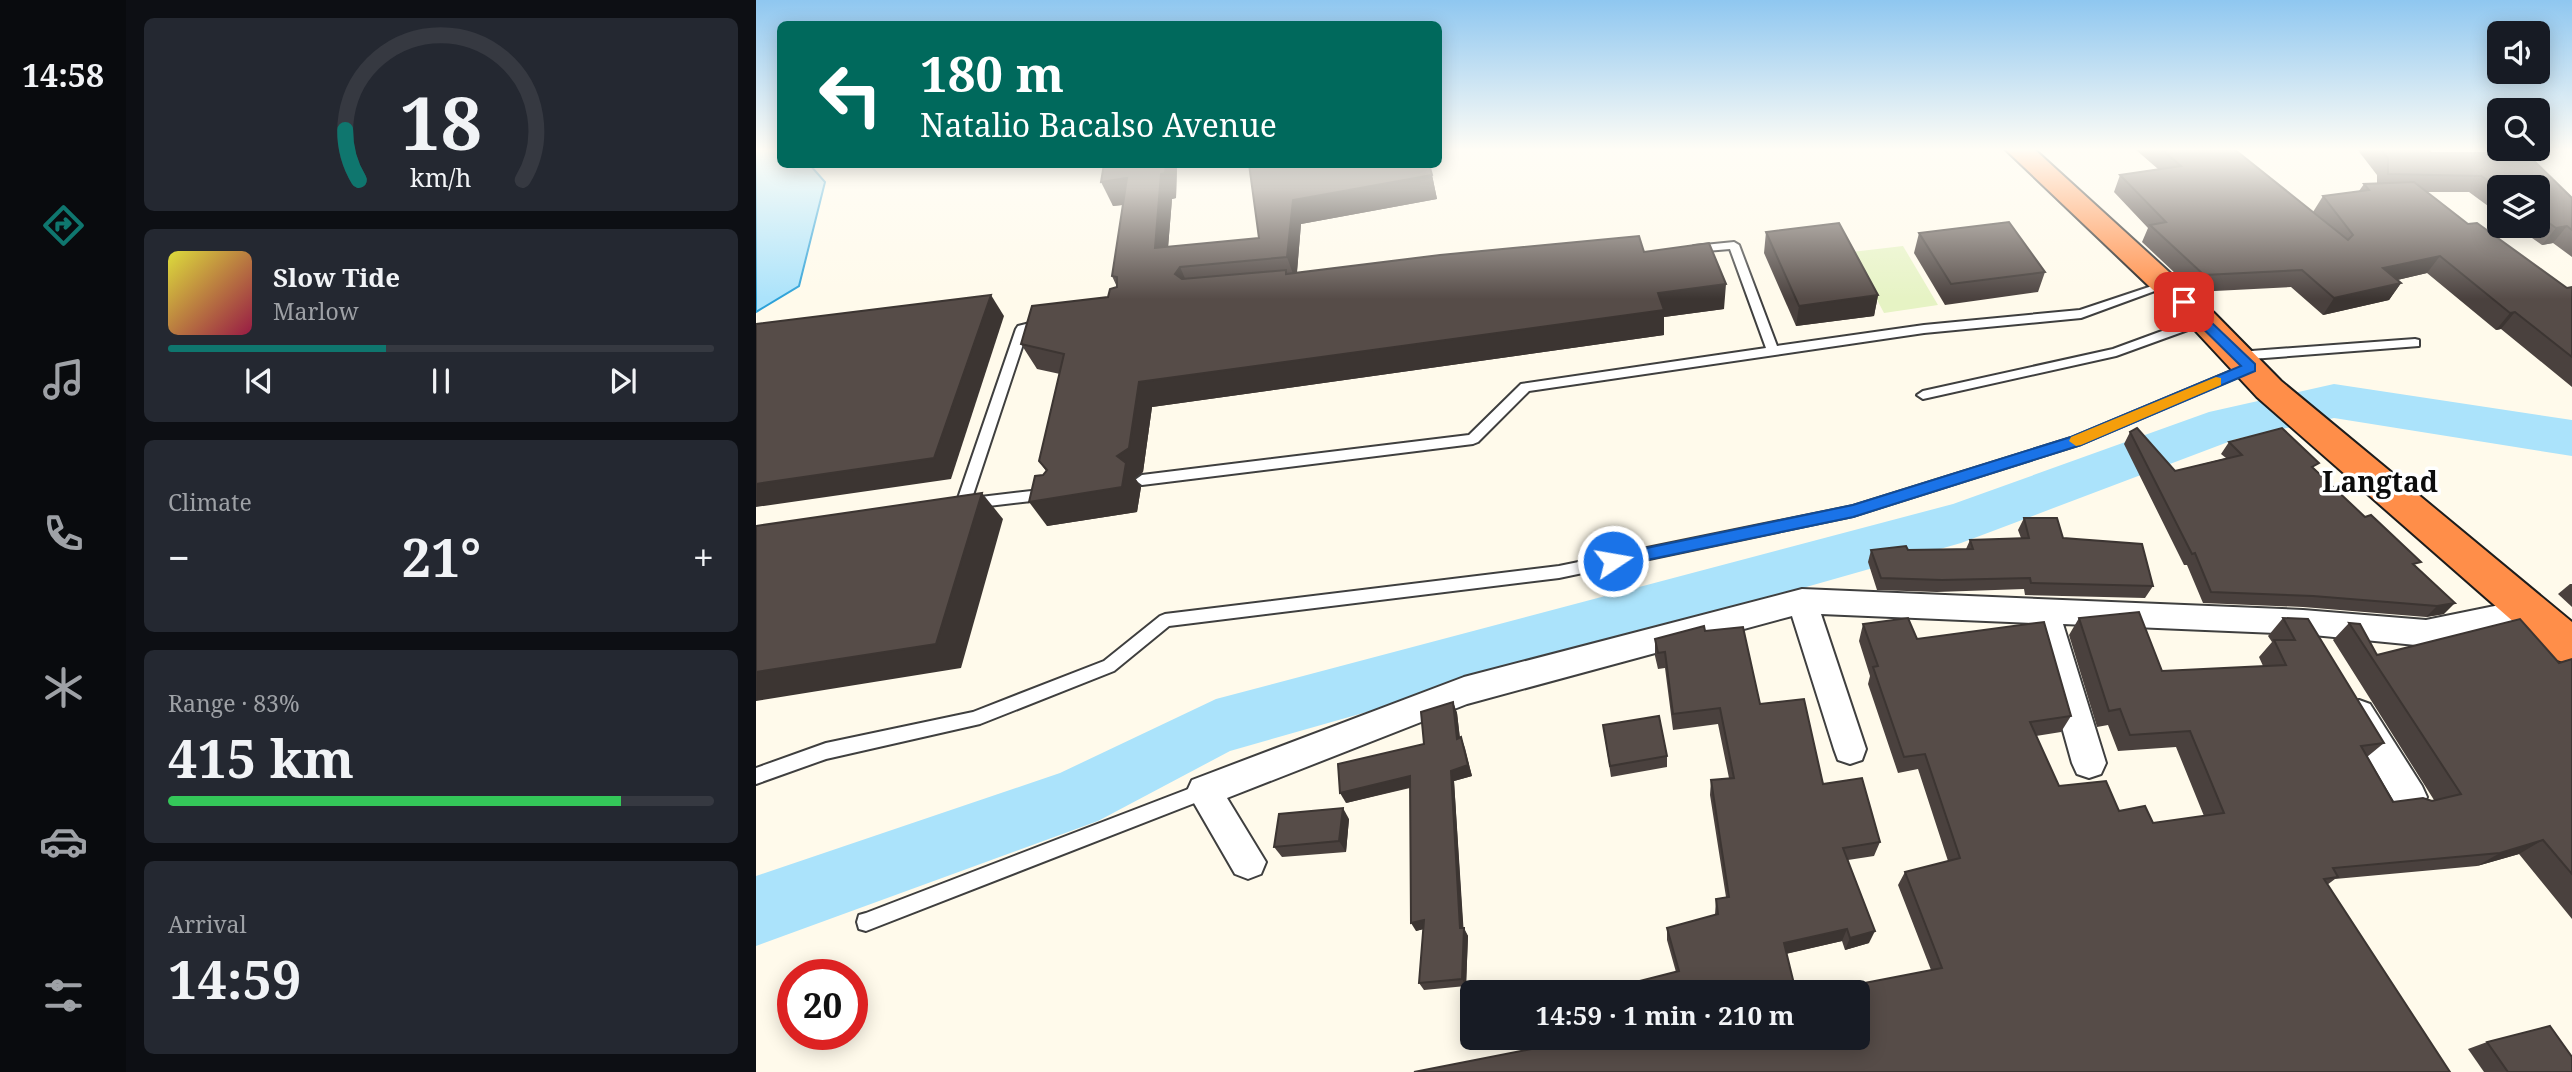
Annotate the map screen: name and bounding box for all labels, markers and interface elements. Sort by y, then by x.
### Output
map controls [2487,21,2550,238]
button: sound [2487,21,2550,84]
text: 180 m [920,40,1064,106]
icon: left [805,49,896,140]
text: 14:58 [22,53,104,96]
text: 18 [400,73,482,172]
button: search [2487,98,2550,161]
text: Natalio Bacalso Avenue [920,103,1277,146]
text: km/h [410,160,472,194]
button: layers [2487,175,2550,238]
icon: directions [39,201,88,250]
text: Slow Tide [273,259,400,295]
pin [2154,272,2214,332]
icon: arrive [2165,283,2203,321]
text: Marlow [273,295,359,327]
icon: music [39,355,88,404]
icon: previous [240,362,278,400]
icon: pause [422,362,460,400]
icon: next [604,362,642,400]
district label: Langtad [2322,462,2438,500]
text: Climate [168,486,252,518]
icon: phone [39,509,88,558]
text: 21° [402,521,481,592]
position arrow [1576,524,1650,598]
text: − [168,531,190,583]
text: + [693,531,714,583]
icon: climate [39,663,88,712]
text: Range · 83% [168,687,300,719]
text: 415 km [168,722,354,793]
icon: car [39,817,88,866]
text: Arrival [168,908,247,940]
text: 14:59 [168,943,301,1014]
speed limit sign: 20 [777,959,868,1050]
icon: filters [39,971,88,1020]
text: 14:59 · 1 min · 210 m [1535,997,1795,1033]

